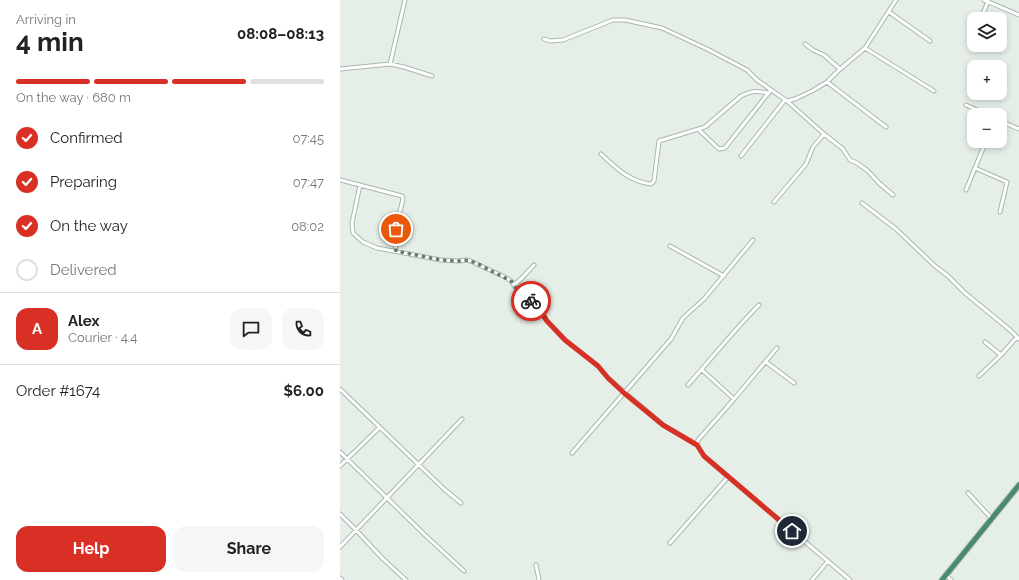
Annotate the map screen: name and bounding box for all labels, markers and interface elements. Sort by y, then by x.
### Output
text: Arriving in [16,12,76,27]
map controls [967,12,1007,148]
button: layers [967,12,1007,52]
text: 08:08–08:13 [237,25,324,43]
text: 4 min [16,27,84,57]
button: + [967,60,1007,100]
text: On the way · 680 m [16,90,131,105]
button: − [967,108,1007,148]
icon: check [16,127,38,149]
text: Confirmed [50,129,123,147]
text: 07:45 [293,131,324,146]
icon: check [16,171,38,193]
text: Preparing [50,173,117,191]
text: 07:47 [293,175,324,190]
pin [379,212,413,246]
icon: check [16,215,38,237]
text: On the way [50,217,128,235]
icon: bag [385,218,407,240]
text: 08:02 [291,219,324,234]
text: Delivered [50,261,117,279]
courier [511,281,551,321]
icon: bike [520,290,542,312]
button: chat [230,308,272,350]
button: phone [282,308,324,350]
text: Alex [68,312,99,330]
text: A [32,320,42,338]
text: Courier · 4.4 [68,330,137,345]
text: Order #1674 [16,382,100,400]
text: $6.00 [284,382,324,400]
pin [775,514,809,548]
icon: home [781,520,803,542]
button: Help [16,526,166,572]
button: Share [174,526,324,572]

